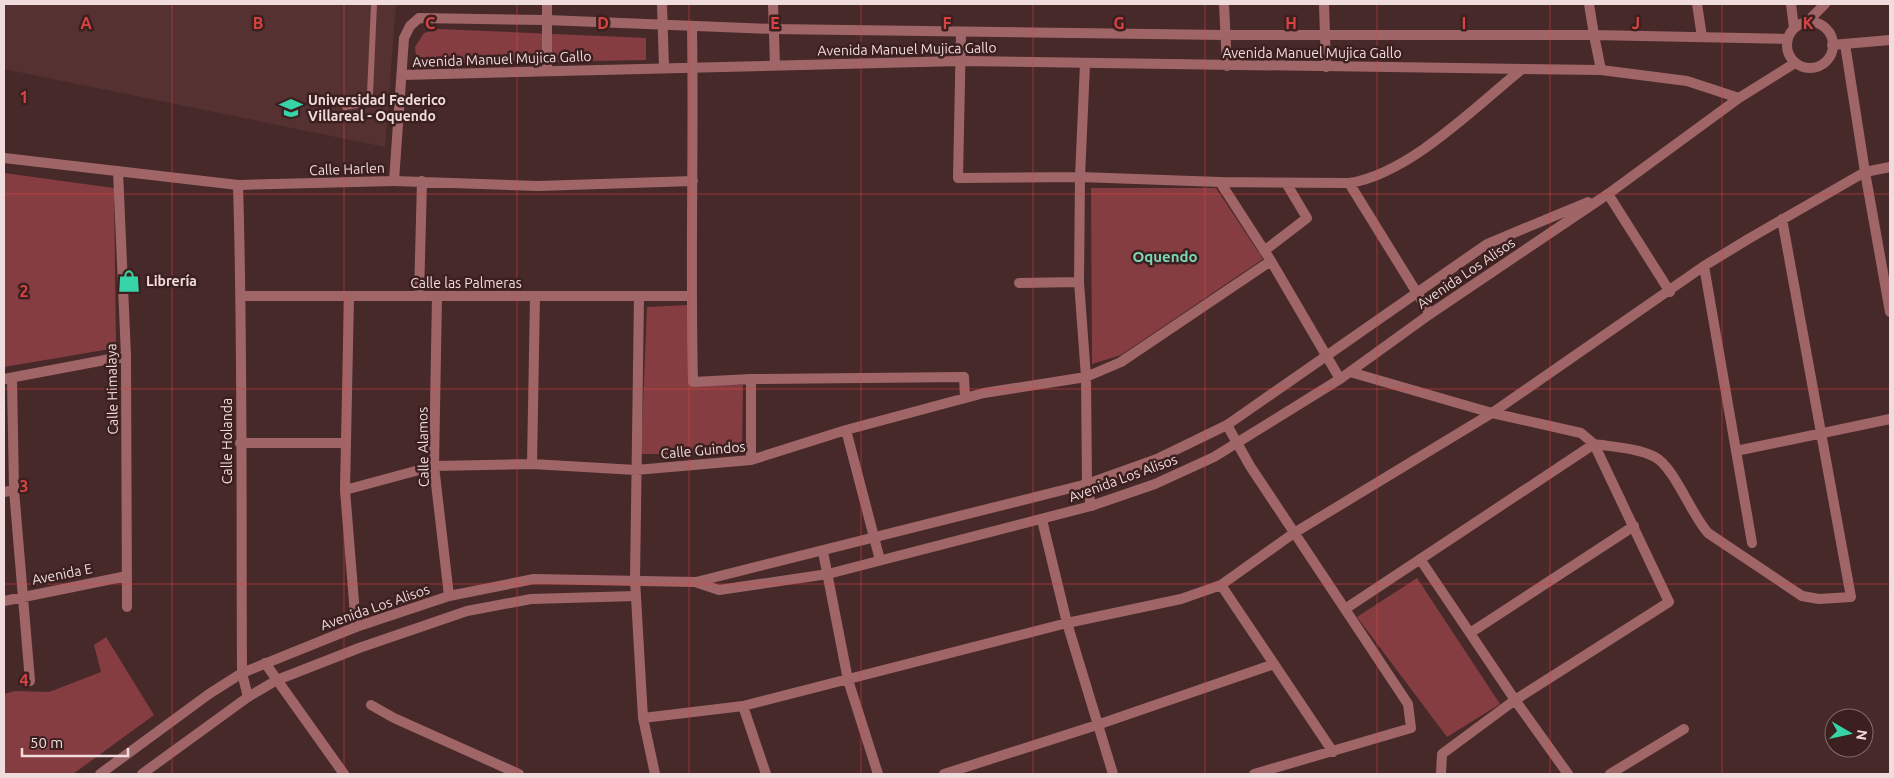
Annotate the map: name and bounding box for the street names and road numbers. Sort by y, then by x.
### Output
street label: Avenida Manuel Mujica Gallo [817,39,997,59]
street label: Avenida Manuel Mujica Gallo [1222,45,1402,61]
street label: Avenida Manuel Mujica Gallo [412,48,592,70]
street label: Calle Harlen [309,160,385,178]
street label: Avenida Los Alisos [1414,234,1518,312]
street label: Calle las Palmeras [410,275,522,291]
street label: Calle Himalaya [103,343,121,435]
street label: Calle Holanda [219,398,235,484]
street label: Calle Alamos [414,407,432,487]
street label: Calle Guindos [660,438,746,462]
street label: Avenida Los Alisos [1066,451,1180,505]
street label: Avenida E [30,560,94,588]
street label: Avenida Los Alisos [318,581,432,633]

